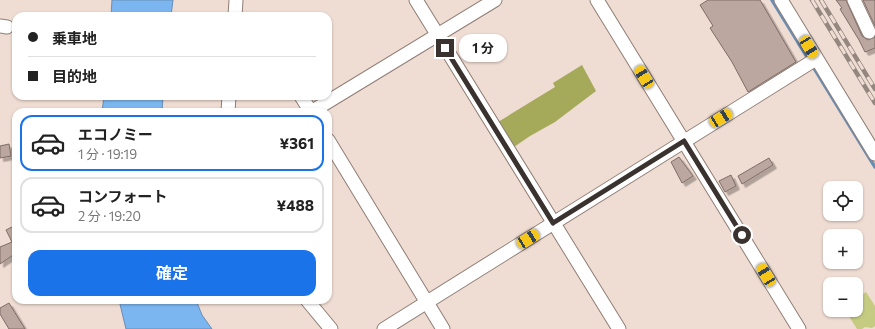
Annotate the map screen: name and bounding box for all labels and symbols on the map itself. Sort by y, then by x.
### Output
callout: 1 分 [459,34,507,62]
car [798,34,820,60]
route end [436,39,454,57]
car [633,64,655,90]
car [708,107,734,129]
route start [733,226,751,244]
car [515,228,541,250]
car [755,262,777,288]

